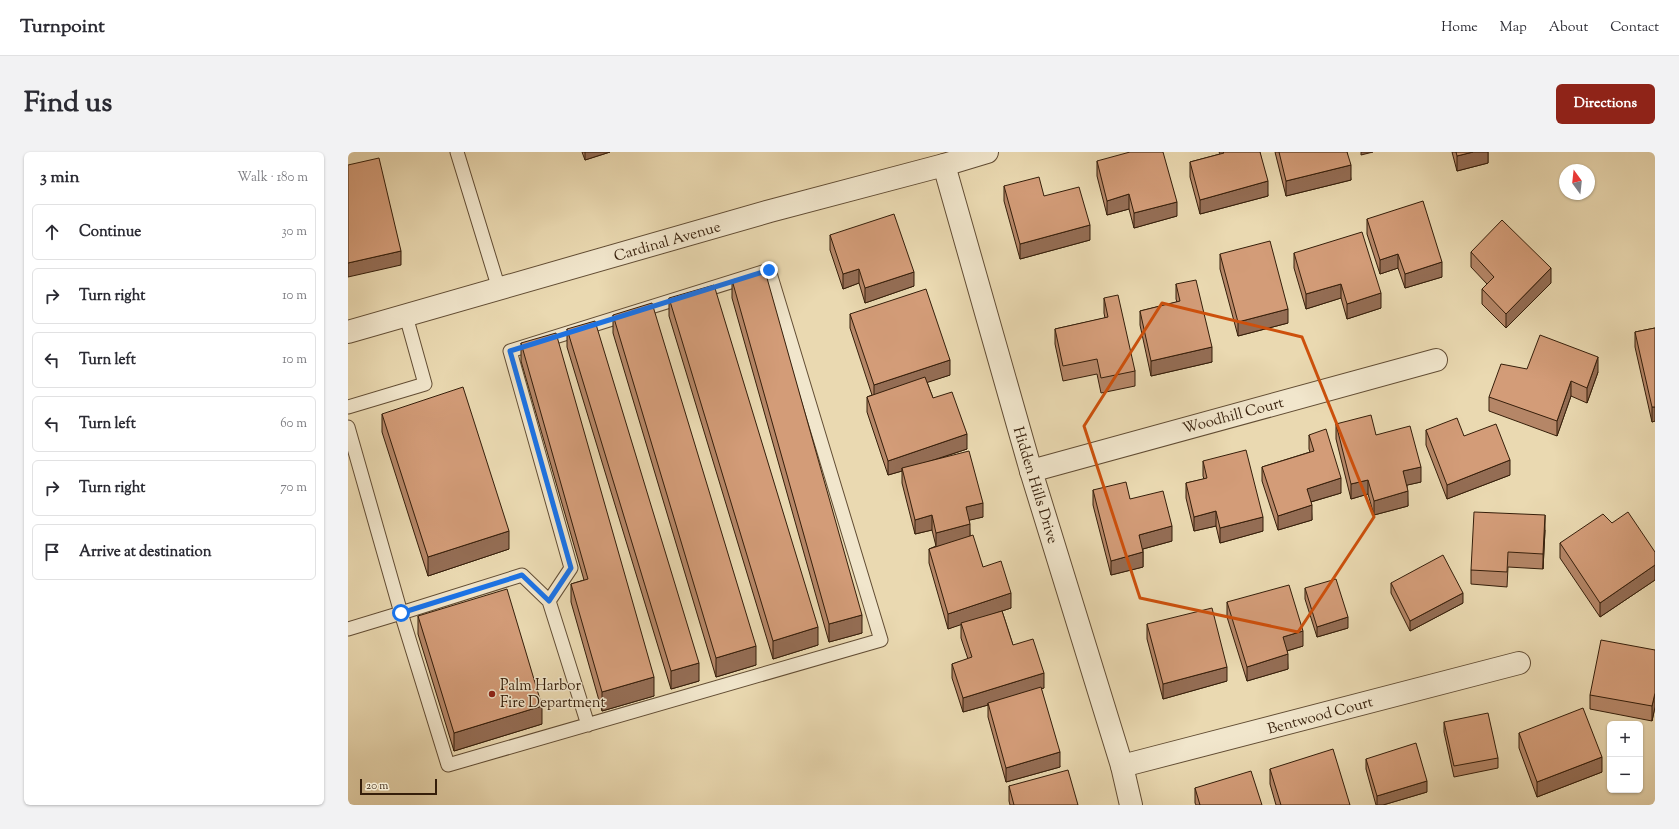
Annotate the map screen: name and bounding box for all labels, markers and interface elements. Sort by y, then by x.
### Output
text: Turnpoint [20,14,105,41]
text: Home [1441,18,1478,38]
text: Map [1500,18,1527,38]
text: About [1549,18,1588,38]
text: Contact [1610,18,1659,38]
text: Find us [24,84,112,124]
button: Directions [1556,84,1655,124]
north arrow [1559,164,1595,200]
text: 3 min [40,166,79,190]
text: Walk · 180 m [237,169,308,187]
street label: Cardinal Avenue [612,217,723,268]
icon: ahead [41,221,63,243]
text: Continue [79,222,141,243]
text: 30 m [281,223,307,241]
route end [760,261,778,279]
icon: right [41,285,63,307]
text: Turn right [79,286,145,307]
text: 10 m [282,287,307,305]
icon: left [41,349,63,371]
text: Turn left [79,350,136,371]
text: 10 m [282,351,307,369]
street label: Woodhill Court [1180,393,1286,440]
icon: left [41,413,63,435]
text: Turn left [79,414,136,435]
text: 60 m [280,415,307,433]
street label: Hidden Hills Drive [1007,424,1062,547]
icon: right [41,477,63,499]
text: Turn right [79,478,145,499]
text: 70 m [280,479,307,497]
icon: arrive [41,541,63,563]
text: Arrive at destination [79,542,212,563]
route start [392,604,410,622]
place label: Palm Harbor Fire Department [500,676,606,714]
marker: Palm Harbor Fire Department [487,689,497,699]
street label: Bentwood Court [1265,692,1375,741]
map controls [1607,721,1643,793]
button: + [1607,721,1643,757]
button: − [1607,757,1643,793]
scale bar [360,777,437,796]
text: 20 m [366,778,388,794]

